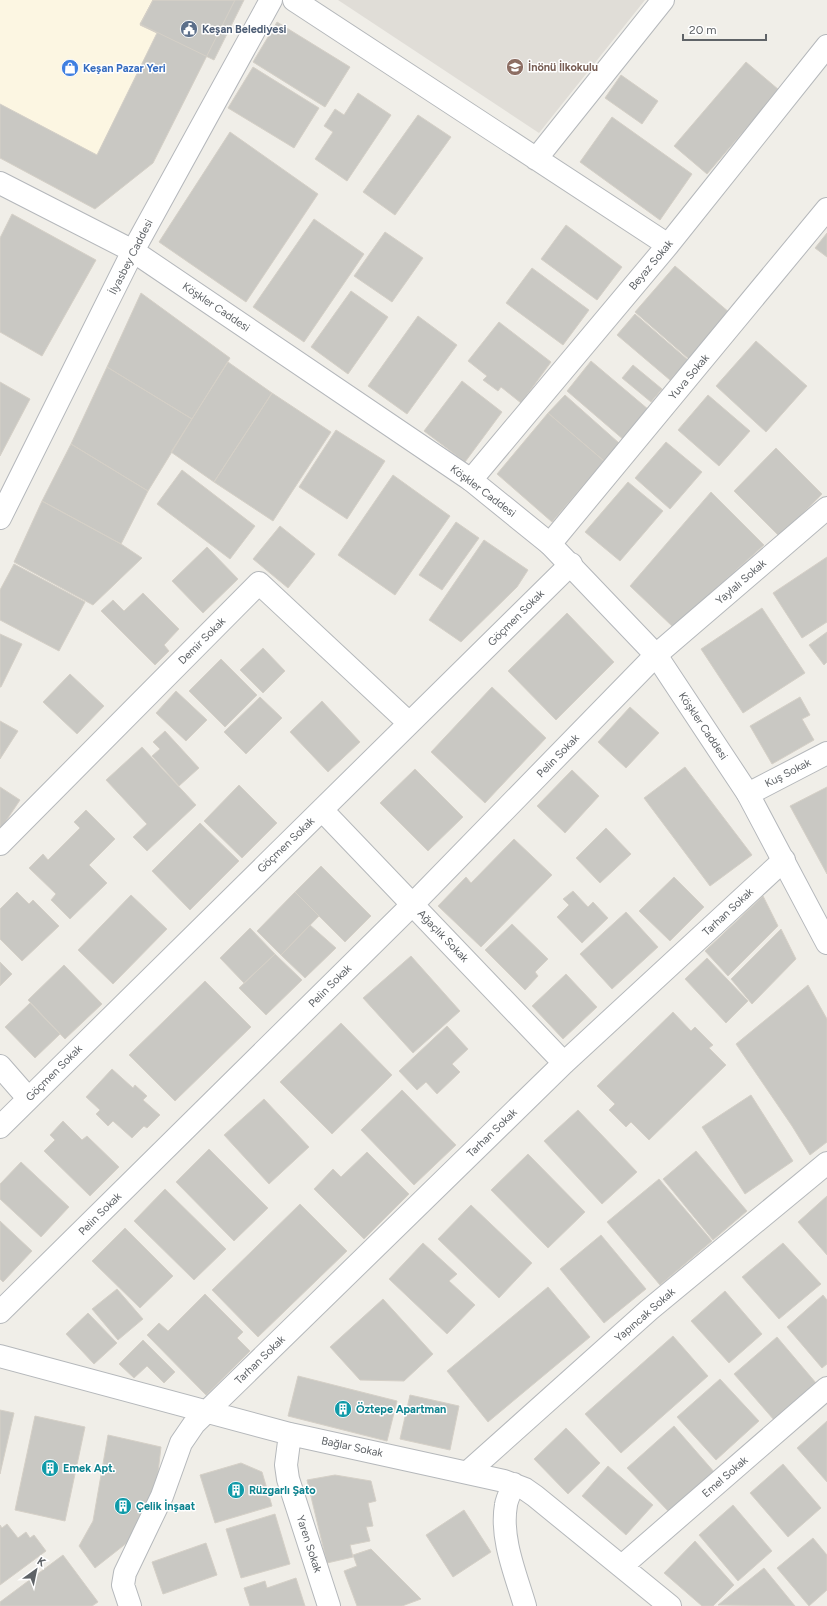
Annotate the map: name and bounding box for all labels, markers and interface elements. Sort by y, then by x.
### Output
scale bar [683,16,766,42]
public building icon: Keşan Belediyesi [179,19,199,39]
place label: Keşan Belediyesi [202,23,287,36]
text: 20 m [689,23,717,37]
school or university icon: İnönü İlkokulu [505,57,525,77]
shop icon: Keşan Pazar Yeri [60,58,80,78]
place label: İnönü İlkokulu [528,60,598,74]
place label: Keşan Pazar Yeri [83,62,166,75]
street label: İlyasbey Caddesi [106,217,156,297]
street label: Beyaz Sokak [626,237,676,293]
street label: Köşkler Caddesi [180,280,252,334]
street label: Yuva Sokak [666,351,712,403]
street label: Köşkler Caddesi [448,462,518,520]
street label: Yaylalı Sokak [713,556,769,607]
street label: Göçmen Sokak [485,587,547,649]
street label: Demir Sokak [176,614,229,667]
street label: Köşkler Caddesi [676,690,730,762]
street label: Pelin Sokak [534,731,582,780]
street label: Kuş Sokak [763,756,814,790]
street label: Göçmen Sokak [255,814,318,875]
street label: Tarhan Sokak [700,885,757,939]
street label: Ağaçlık Sokak [415,907,472,965]
street label: Pelin Sokak [306,961,355,1010]
street label: Göçmen Sokak [23,1042,85,1104]
street label: Tarhan Sokak [464,1105,520,1160]
street label: Pelin Sokak [76,1189,125,1238]
street label: Yapıncak Sokak [612,1285,678,1345]
street label: Tarhan Sokak [232,1332,288,1387]
building icon: Öztepe Apartman [333,1399,353,1419]
place label: Öztepe Apartman [356,1402,446,1416]
street label: Bağlar Sokak [320,1434,385,1460]
street label: Emel Sokak [699,1453,751,1500]
building icon: Emek Apt. [40,1458,60,1478]
place label: Emek Apt. [63,1462,116,1475]
building icon: Rüzgarlı Şato [226,1480,246,1500]
place label: Rüzgarlı Şato [249,1484,316,1497]
building icon: Çelik İnşaat [113,1496,133,1516]
place label: Çelik İnşaat [136,1499,196,1513]
street label: Yaren Sokak [294,1514,325,1575]
north arrow [16,1550,56,1590]
text: K [35,1555,48,1570]

